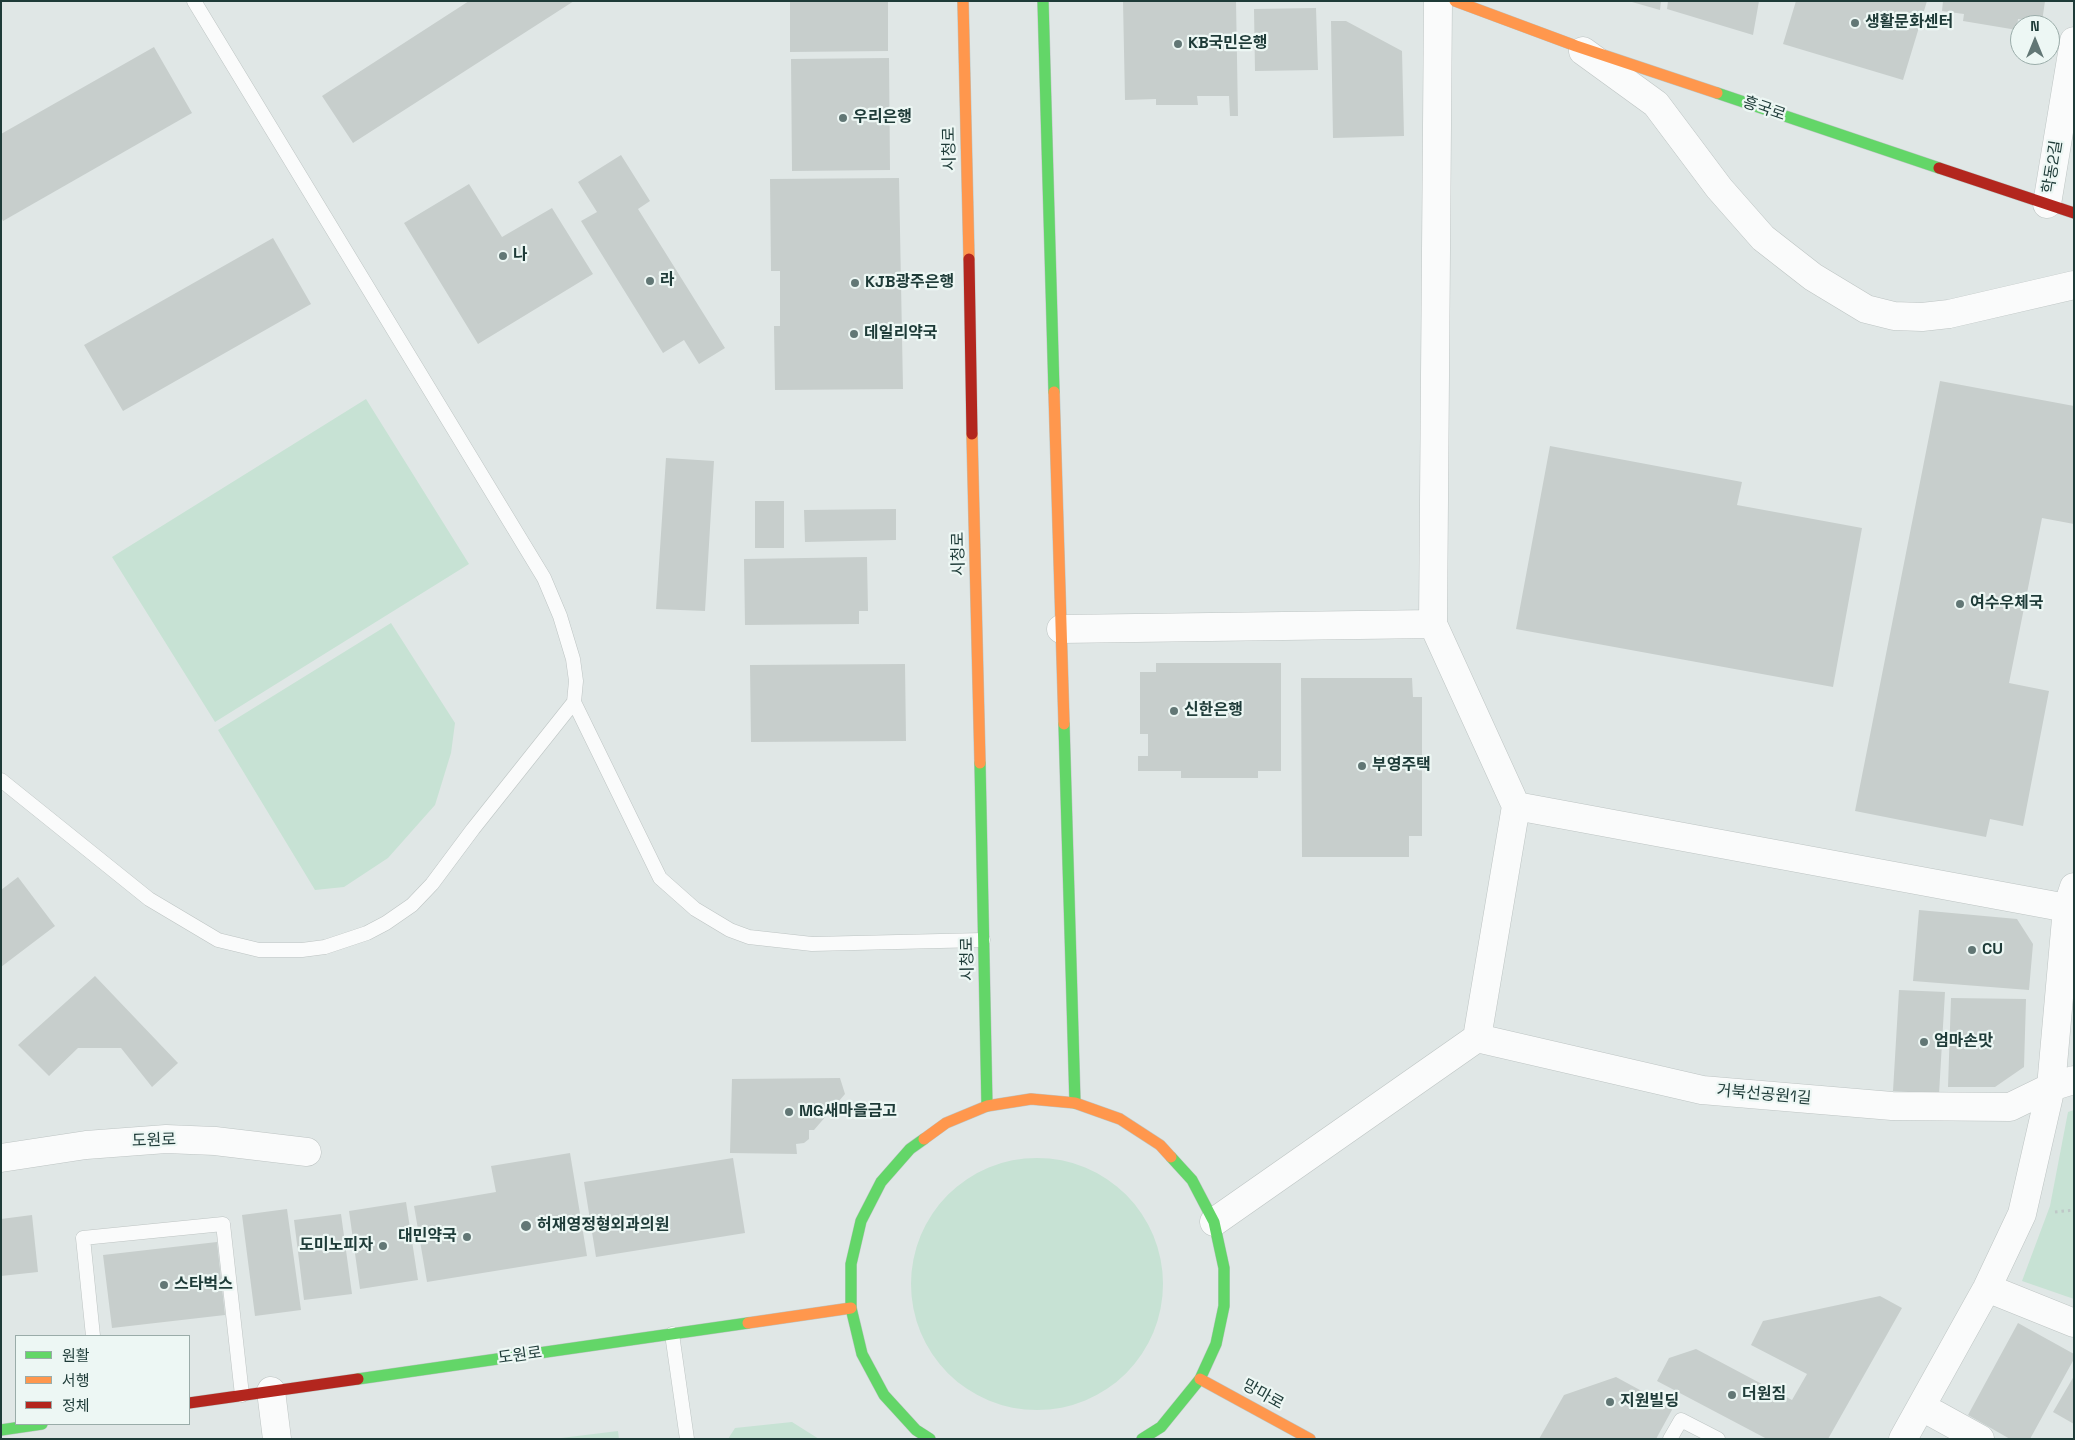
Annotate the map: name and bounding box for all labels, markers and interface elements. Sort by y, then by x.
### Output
place label: 생활문화센터 [1865,13,1953,33]
north arrow [2010,15,2060,65]
marker: 생활문화센터 [1849,17,1861,29]
text: N [2030,17,2040,35]
place label: KB국민은행 [1188,34,1268,54]
marker: KB국민은행 [1172,38,1184,50]
street label: 흥국로 [1740,93,1788,125]
place label: 우리은행 [853,108,912,128]
marker: 우리은행 [837,112,849,124]
street label: 시청로 [940,127,960,171]
street label: 학동2길 [2039,139,2067,195]
place label: 나 [513,246,528,266]
marker: 나 [497,250,509,262]
place label: 라 [660,271,675,291]
place label: KJB광주은행 [865,273,954,293]
marker: 라 [644,275,656,287]
marker: KJB광주은행 [849,277,861,289]
place label: 데일리약국 [864,324,938,344]
marker: 데일리약국 [848,328,860,340]
street label: 시청로 [949,532,969,576]
place label: 여수우체국 [1970,594,2044,614]
marker: 여수우체국 [1954,598,1966,610]
place label: 신한은행 [1184,701,1243,721]
marker: 신한은행 [1168,705,1180,717]
place label: 부영주택 [1372,756,1431,776]
marker: 부영주택 [1356,760,1368,772]
street label: 시청로 [958,937,978,981]
place label: CU [1982,940,2003,960]
marker: CU [1966,944,1978,956]
place label: 엄마손맛 [1934,1032,1993,1052]
marker: 엄마손맛 [1918,1036,1930,1048]
street label: 거북선공원1길 [1716,1081,1812,1109]
place label: MG새마을금고 [799,1102,897,1122]
marker: MG새마을금고 [783,1106,795,1118]
street label: 도원로 [132,1131,176,1151]
place label: 허재영정형외과의원 [537,1216,669,1236]
marker: 허재영정형외과의원 [519,1219,533,1233]
place label: 대민약국 [398,1227,457,1247]
marker: 대민약국 [461,1231,473,1243]
place label: 도미노피자 [299,1236,373,1256]
marker: 도미노피자 [377,1240,389,1252]
place label: 스타벅스 [174,1275,233,1295]
marker: 스타벅스 [158,1279,170,1291]
legend [15,1335,190,1425]
street label: 도원로 [497,1343,543,1369]
text: 원활 [62,1346,90,1365]
text: 서행 [62,1371,90,1390]
street label: 망마로 [1239,1376,1287,1414]
place label: 더원짐 [1742,1385,1786,1405]
marker: 더원짐 [1726,1389,1738,1401]
place label: 지원빌딩 [1620,1392,1679,1412]
text: 정체 [62,1396,90,1415]
marker: 지원빌딩 [1604,1396,1616,1408]

